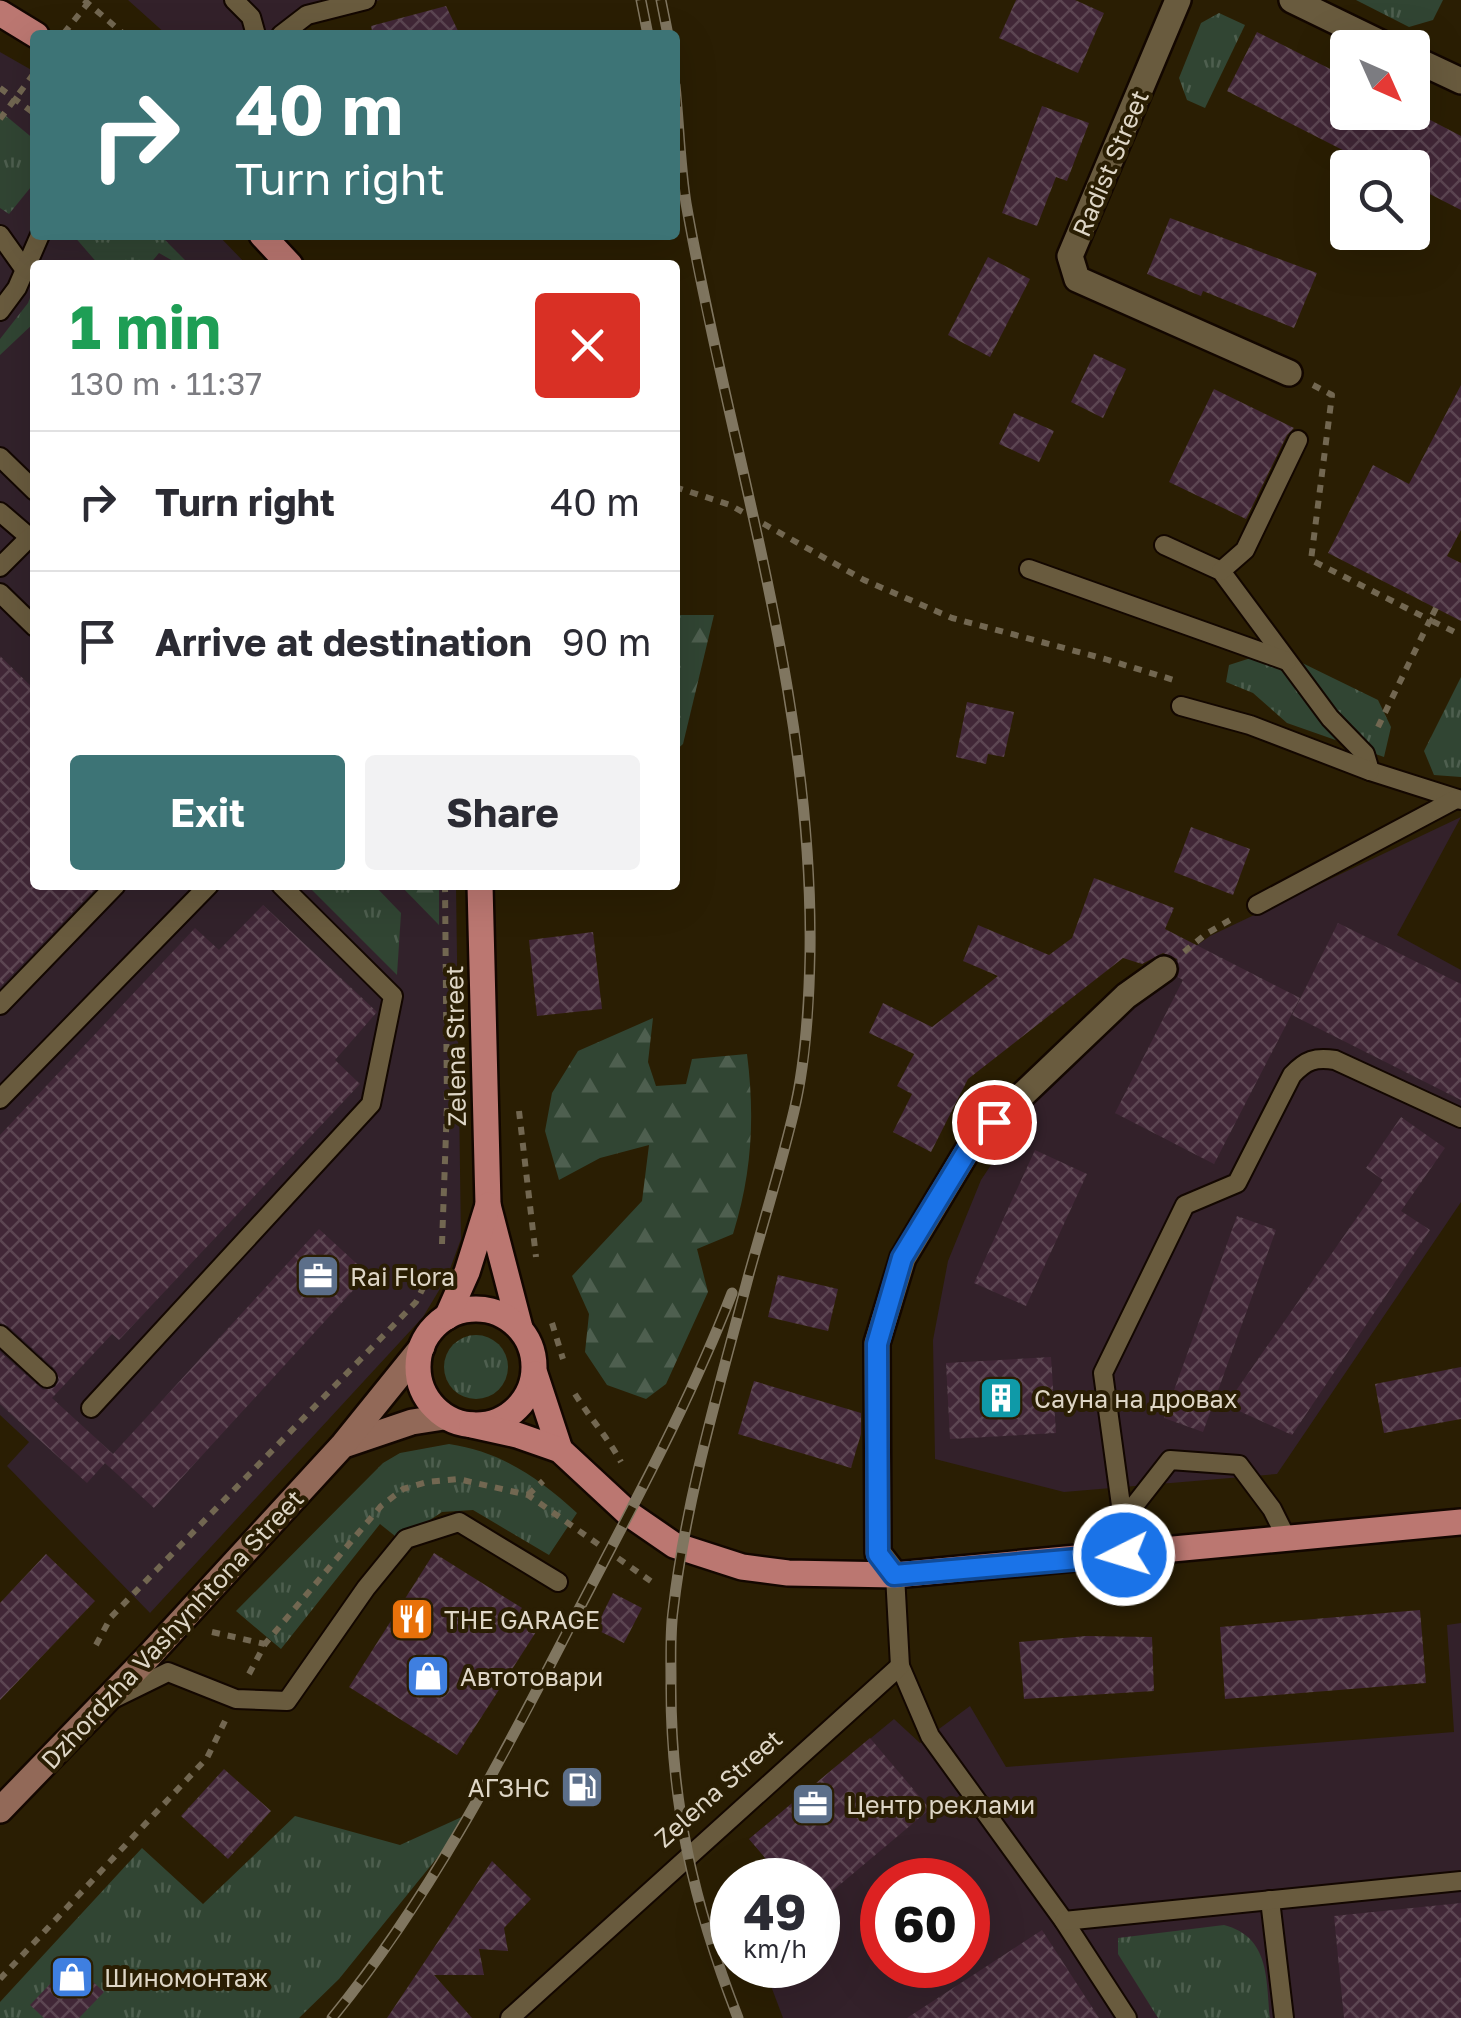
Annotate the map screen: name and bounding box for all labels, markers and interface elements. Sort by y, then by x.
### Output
north arrow [1330,30,1430,130]
map controls [1330,30,1430,250]
text: 40 m [235,66,403,150]
icon: right [70,70,200,200]
street label: Radist Street [1065,85,1155,241]
button: search [1330,150,1430,250]
text: Turn right [235,151,445,205]
text: 1 min [70,290,221,362]
button: close [535,293,640,398]
text: 130 m · 11:37 [70,364,262,402]
icon: right [70,474,125,529]
text: Turn right [155,479,335,524]
text: 40 m [550,479,640,524]
icon: arrive [70,614,125,669]
text: Arrive at destination [155,619,532,664]
text: 90 m [562,619,651,664]
button: Exit [70,755,345,870]
button: Share [365,755,640,870]
street label: Zelena Street [438,965,472,1127]
pin [952,1080,1037,1165]
icon: arrive [967,1095,1022,1150]
office icon: Rai Flora [295,1253,341,1299]
place label: Rai Flora [350,1261,455,1292]
building icon: Сауна на дровах [978,1375,1024,1421]
place label: Сауна на дровах [1034,1383,1238,1414]
street label: Dzhordzha Vashynhtona Street [34,1483,310,1775]
position arrow [1072,1503,1176,1607]
restaurant icon: THE GARAGE [389,1596,435,1642]
place label: THE GARAGE [444,1604,600,1635]
shop icon: Автотовари [405,1653,451,1699]
place label: Автотовари [460,1661,603,1692]
street label: Zelena Street [648,1723,788,1853]
fuel station icon: АГЗНС [559,1764,605,1810]
place label: АГЗНС [468,1772,550,1803]
office icon: Центр реклами [790,1781,836,1827]
place label: Центр реклами [846,1789,1035,1820]
speed limit sign: 60 [860,1858,990,1988]
text: 49 [743,1881,806,1941]
text: km/h [743,1933,807,1964]
shop icon: Шиномонтаж [49,1954,95,2000]
place label: Шиномонтаж [104,1962,268,1993]

